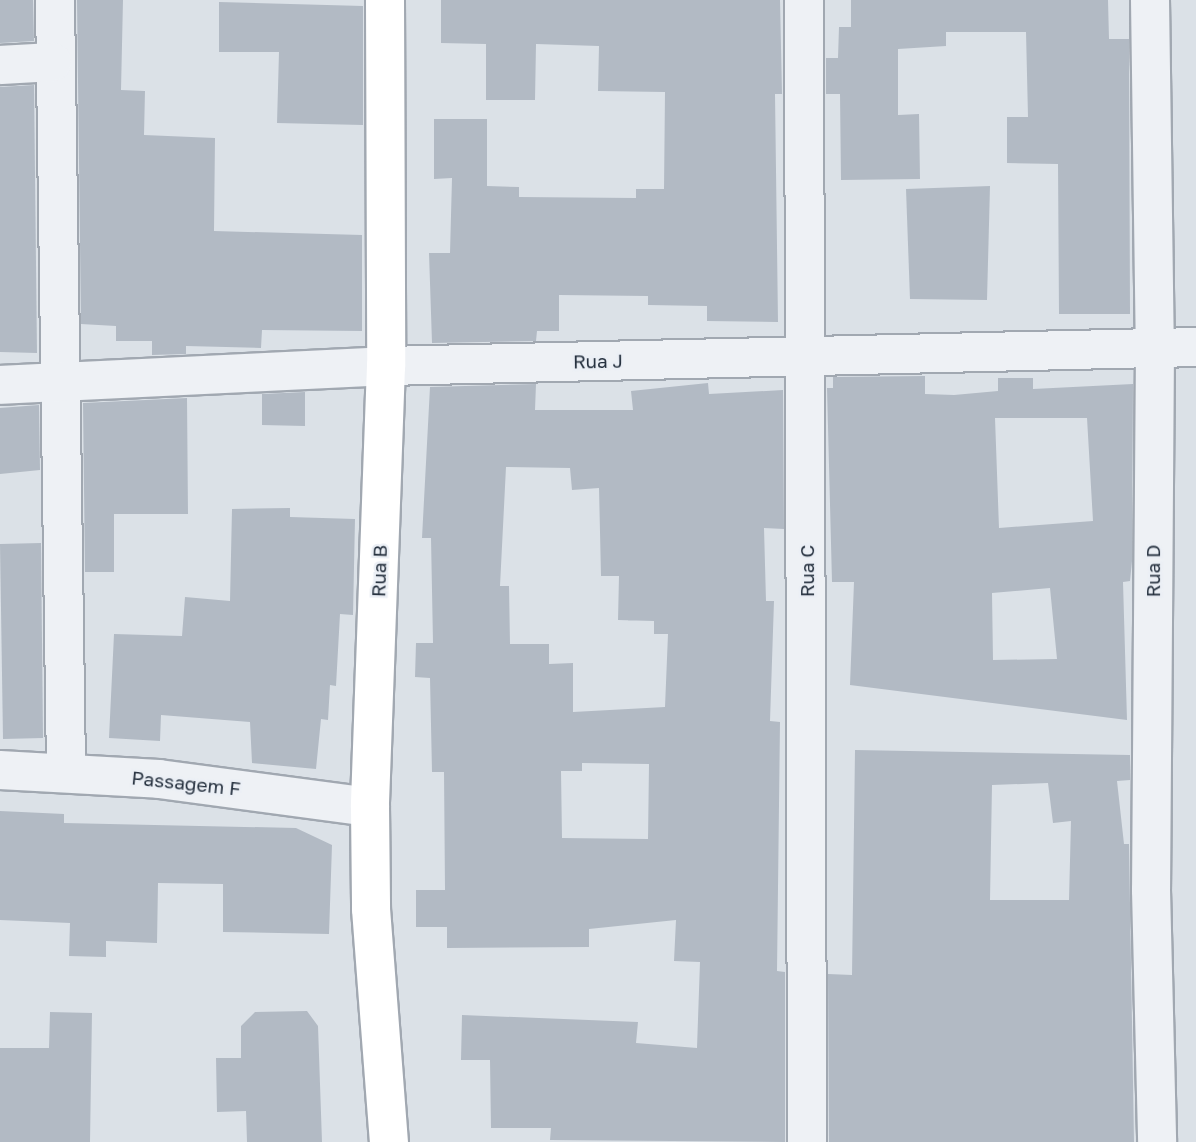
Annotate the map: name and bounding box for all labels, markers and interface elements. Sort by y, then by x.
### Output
street label: Rua J [573,349,623,373]
street label: Rua B [367,544,391,598]
street label: Rua C [796,545,818,597]
street label: Rua D [1142,545,1164,597]
street label: Passagem F [130,766,242,800]

